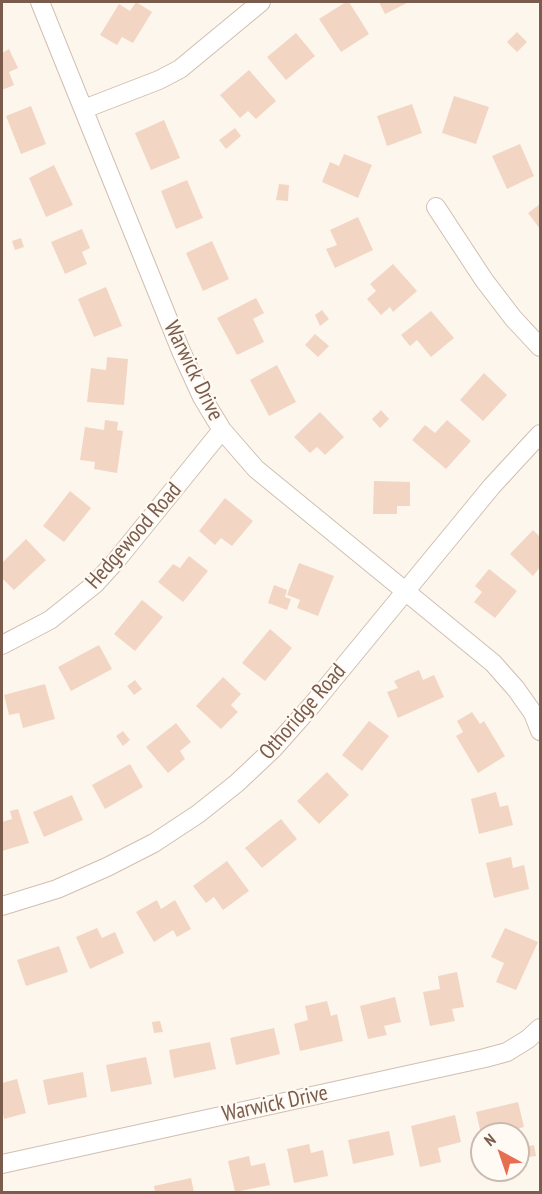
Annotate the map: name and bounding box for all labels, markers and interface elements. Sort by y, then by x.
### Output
street label: Warwick Drive [158,317,228,425]
street label: Hedgewood Road [81,477,187,595]
street label: Othoridge Road [254,659,352,765]
street label: Warwick Drive [220,1080,330,1128]
north arrow [470,1122,530,1182]
text: N [480,1129,499,1150]

